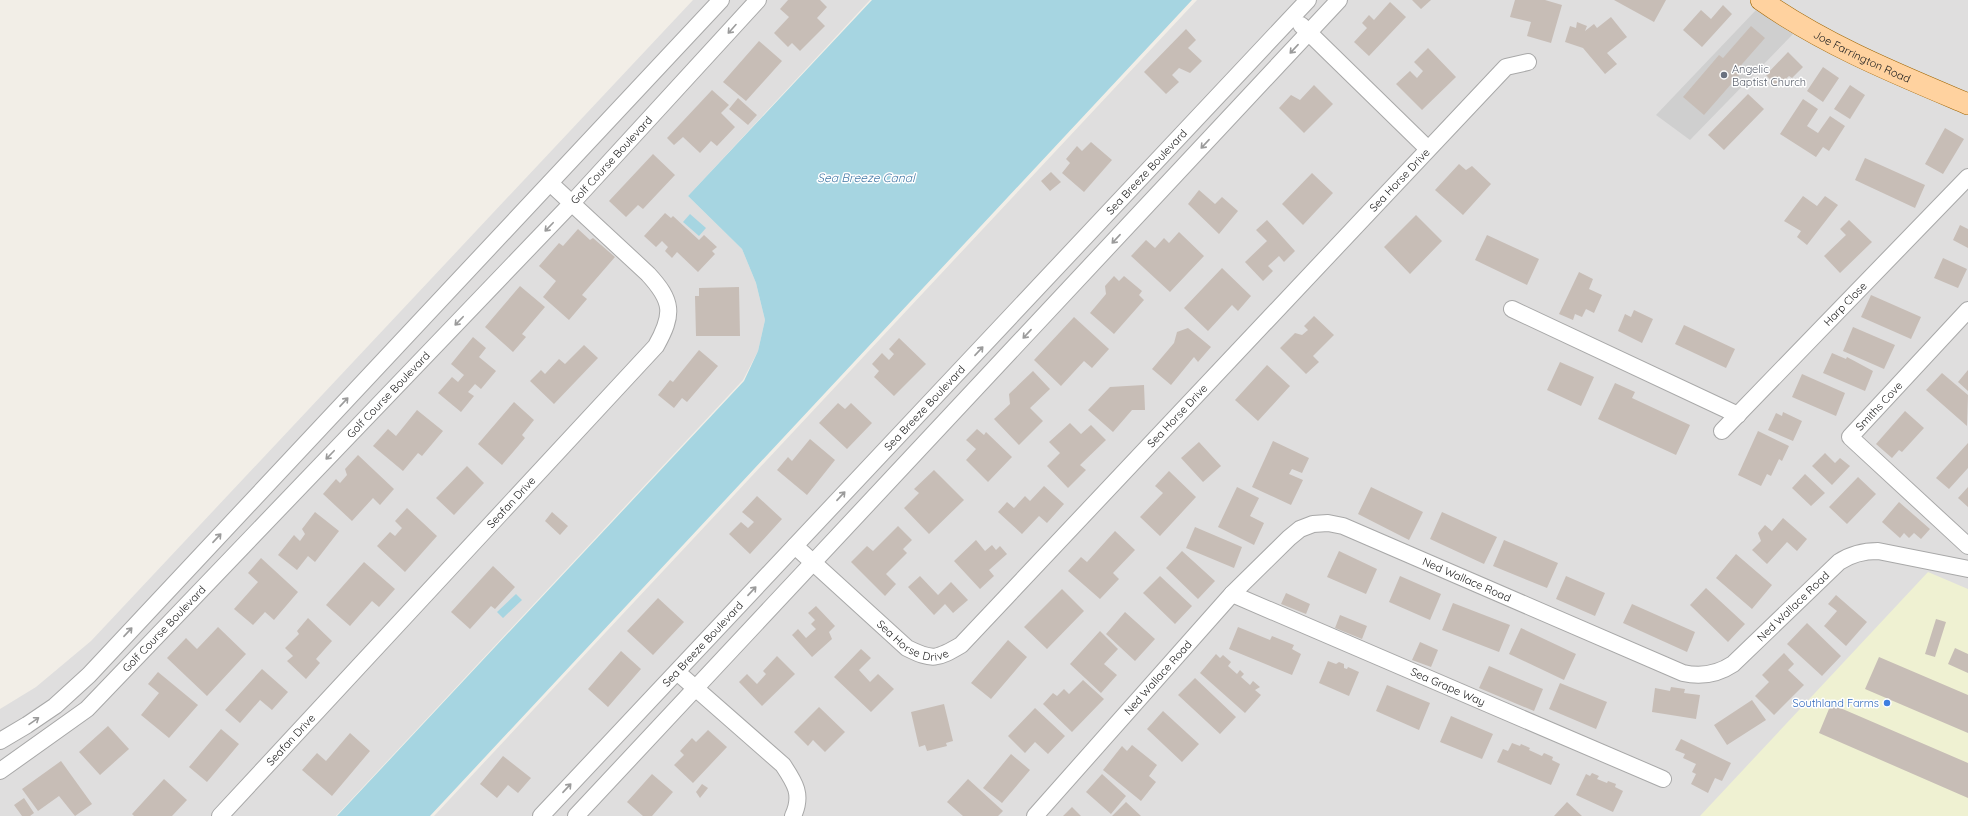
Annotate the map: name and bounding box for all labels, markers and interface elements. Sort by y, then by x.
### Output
one-way arrow [727,24,737,34]
street label: Joe Farrington Road [1811,27,1913,86]
one-way arrow [1289,44,1298,54]
place label: Angelic Baptist Church [1732,62,1806,89]
marker: Angelic Baptist Church [1719,70,1729,80]
street label: Golf Course Boulevard [568,113,655,207]
street label: Sea Breeze Boulevard [1103,126,1190,217]
one-way arrow [1200,139,1210,149]
street label: Sea Horse Drive [1366,145,1433,215]
water label: Sea Breeze Canal [817,170,916,185]
one-way arrow [544,222,554,232]
one-way arrow [1111,234,1121,244]
street label: Harp Close [1821,279,1870,329]
one-way arrow [454,316,464,326]
one-way arrow [1022,329,1032,339]
one-way arrow [974,346,983,356]
street label: Golf Course Boulevard [343,349,433,441]
street label: Sea Breeze Boulevard [881,362,968,454]
street label: Smiths Cove [1853,378,1905,434]
street label: Sea Horse Drive [1144,381,1210,450]
one-way arrow [339,397,349,407]
one-way arrow [325,450,335,460]
street label: Seafan Drive [484,473,539,531]
one-way arrow [837,491,846,501]
one-way arrow [212,533,221,543]
street label: Ned Wallace Road [1420,554,1513,605]
street label: Ned Wallace Road [1754,568,1832,644]
street label: Golf Course Boulevard [119,583,209,675]
one-way arrow [748,586,757,596]
street label: Sea Breeze Boulevard [659,598,746,690]
street label: Sea Horse Drive [874,617,951,664]
one-way arrow [123,628,132,638]
street label: Ned Wallace Road [1121,637,1195,718]
street label: Sea Grape Way [1408,664,1487,709]
place label: Southland Farms [1793,696,1879,710]
marker: Southland Farms [1882,698,1892,708]
street label: Seafan Drive [263,711,318,769]
one-way arrow [28,717,39,725]
one-way arrow [563,783,572,793]

